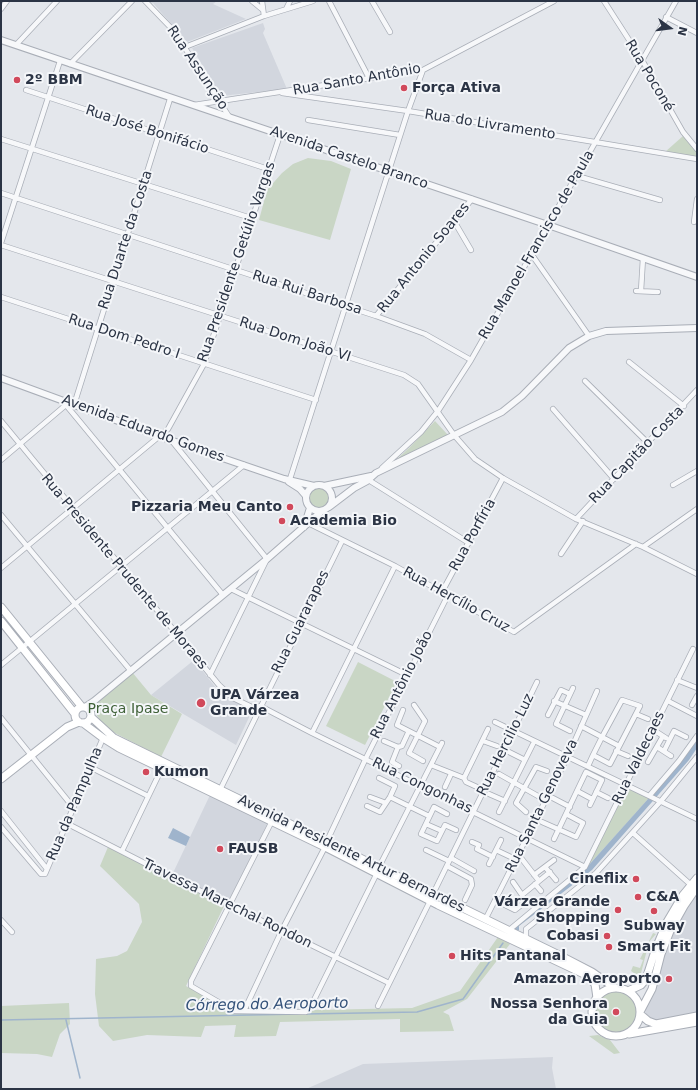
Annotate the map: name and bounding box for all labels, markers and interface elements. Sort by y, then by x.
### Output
north arrow [650,8,690,48]
street label: Rua Assunção [163,23,231,113]
text: N [675,25,690,37]
street label: Rua Poconé [621,37,677,115]
street label: Rua Santo Antônio [292,60,422,100]
place label: 2º BBM [25,72,83,88]
marker: 2º BBM [12,75,22,85]
place label: Força Ativa [412,80,501,96]
marker: Força Ativa [399,83,409,93]
street label: Rua José Bonifácio [83,102,211,158]
street label: Rua do Livramento [423,106,557,144]
street label: Avenida Castelo Branco [268,123,430,193]
street label: Rua Manoel Francisco de Paula [476,147,598,343]
street label: Rua Presidente Getúlio Vargas [195,159,279,365]
street label: Rua Duarte da Costa [96,168,156,312]
street label: Rua Antonio Soares [374,200,474,316]
street label: Rua Rui Barbosa [250,267,364,319]
street label: Rua Dom Pedro I [66,311,182,363]
street label: Rua Dom João VI [237,314,353,366]
street label: Avenida Eduardo Gomes [59,392,227,466]
street label: Rua Capitão Costa [586,403,688,507]
street label: Rua Presidente Prudente de Moraes [37,471,211,673]
street label: Rua Porfíria [446,496,500,574]
place label: Pizzaria Meu Canto [131,499,282,515]
marker: Pizzaria Meu Canto [285,502,295,512]
place label: Academia Bio [290,513,397,529]
marker: Academia Bio [277,516,287,526]
street label: Rua Hercílio Cruz [400,564,512,636]
street label: Rua Guararapes [269,568,333,676]
street label: Rua Antônio João [367,628,437,742]
place label: UPA Várzea Grande [210,687,300,720]
street label: Rua Hercilio Luz [474,691,538,799]
marker: UPA Várzea Grande [195,697,207,709]
park label: Praça Ipase [88,701,168,717]
street label: Rua Valdecaes [609,709,669,807]
street label: Rua Santa Genoveva [502,736,582,876]
street label: Rua da Pampulha [43,745,107,863]
street label: Rua Congonhas [369,754,475,818]
place label: Kumon [154,764,209,780]
marker: Kumon [141,767,151,777]
street label: Avenida Presidente Artur Bernardes [235,792,467,916]
place label: FAUSB [228,841,278,857]
marker: FAUSB [215,844,225,854]
street label: Travessa Marechal Rondon [140,856,314,952]
place label: Cineflix [569,871,628,887]
marker: Cineflix [631,874,641,884]
place label: C&A [646,889,679,905]
marker: C&A [633,892,643,902]
place label: Várzea Grande Shopping [494,894,610,926]
marker: Várzea Grande Shopping [613,905,623,915]
marker: Subway [649,906,659,916]
place label: Subway [623,918,685,934]
place label: Cobasi [547,928,599,944]
marker: Cobasi [602,931,612,941]
place label: Smart Fit [617,939,691,955]
marker: Smart Fit [604,942,614,952]
place label: Hits Pantanal [460,948,566,964]
marker: Hits Pantanal [447,951,457,961]
place label: Amazon Aeroporto [514,971,661,987]
marker: Amazon Aeroporto [664,974,674,984]
water label: Córrego do Aeroporto [185,995,349,1015]
place label: Nossa Senhora da Guia [490,996,608,1028]
marker: Nossa Senhora da Guia [611,1007,621,1017]

